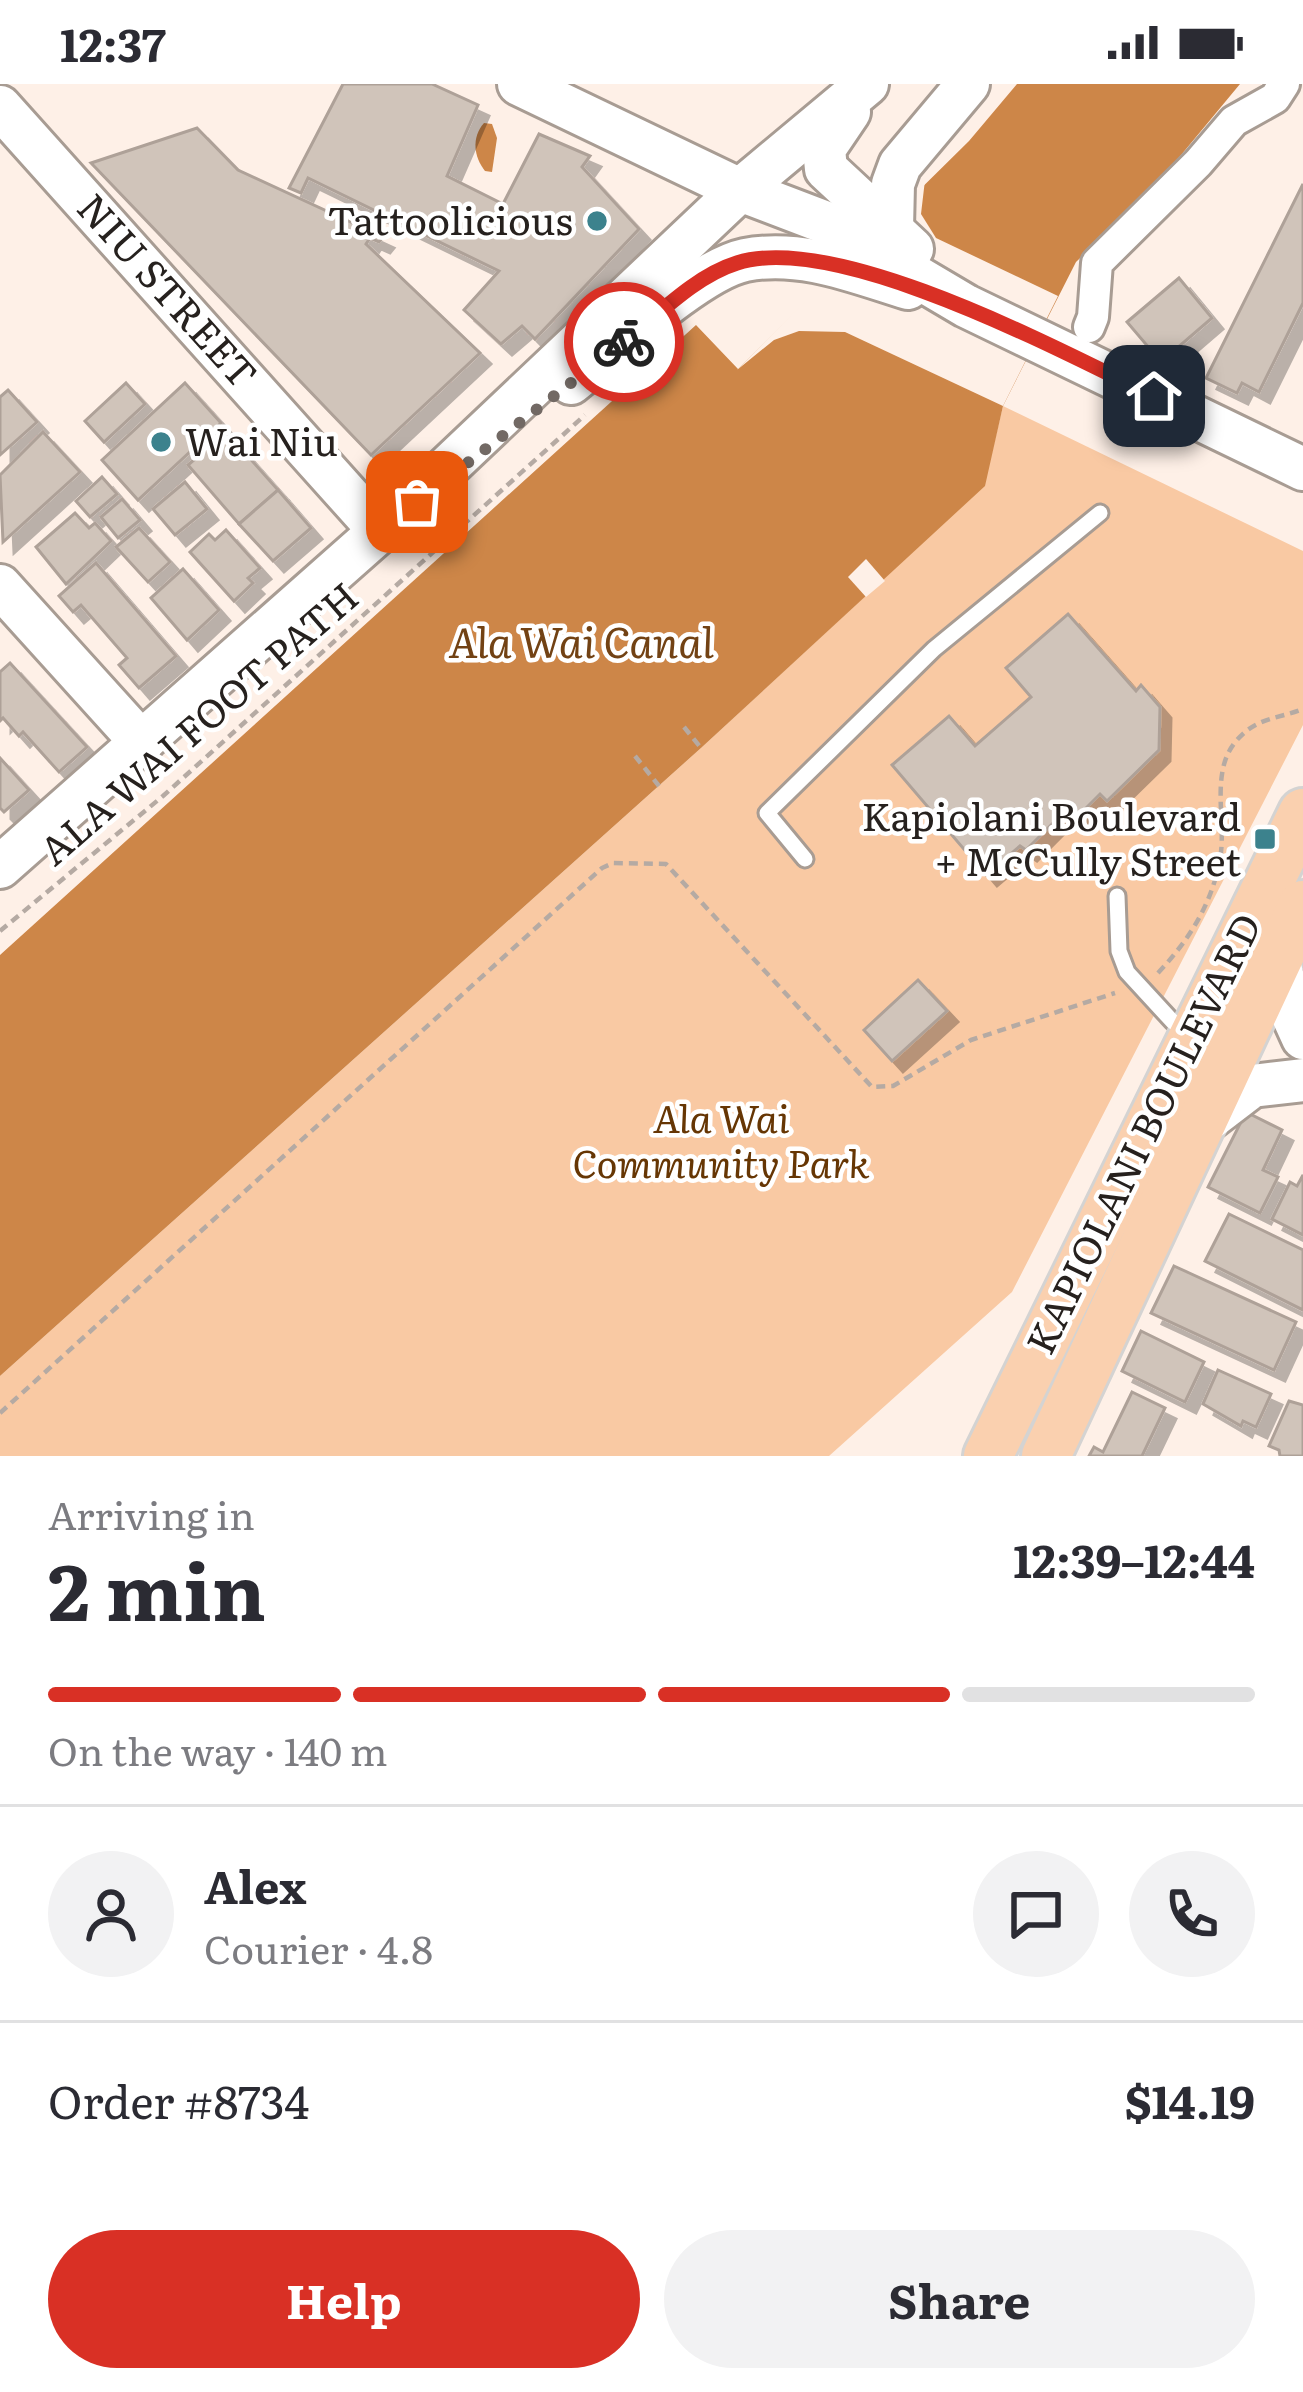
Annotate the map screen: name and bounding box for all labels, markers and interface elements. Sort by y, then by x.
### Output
text: 12:37 [60,9,166,76]
street label: NIU STREET [66,179,273,399]
place label: Tattoolicious [327,189,573,247]
marker: Tattoolicious [584,208,610,234]
courier [564,282,684,402]
icon: bike [591,309,657,375]
pin [1103,345,1205,447]
icon: home [1121,363,1187,429]
place label: Wai Niu [185,410,338,468]
marker: Wai Niu [148,429,174,455]
pin [366,451,468,553]
icon: bag [384,469,450,535]
street label: ALA WAI FOOT PATH [25,567,369,877]
water label: Ala Wai Canal [448,609,714,671]
place label: Kapiolani Boulevard + McCully Street [861,785,1241,888]
marker: Kapiolani Boulevard + McCully Street [1252,826,1278,852]
street label: KAPIOLANI BOULEVARD [1009,902,1273,1363]
park label: Ala Wai Community Park [572,1087,870,1190]
text: Arriving in [48,1484,255,1542]
text: 12:39–12:44 [1013,1525,1255,1592]
text: 2 min [48,1529,266,1645]
text: On the way · 140 m [48,1720,388,1778]
button: person [48,1851,174,1977]
text: Alex [204,1851,306,1918]
button: chat [973,1851,1099,1977]
button: phone [1129,1851,1255,1977]
text: Courier · 4.8 [204,1918,433,1976]
text: Order #8734 [48,2066,309,2133]
text: $14.19 [1125,2066,1255,2133]
button: Help [48,2230,640,2368]
button: Share [664,2230,1255,2368]

